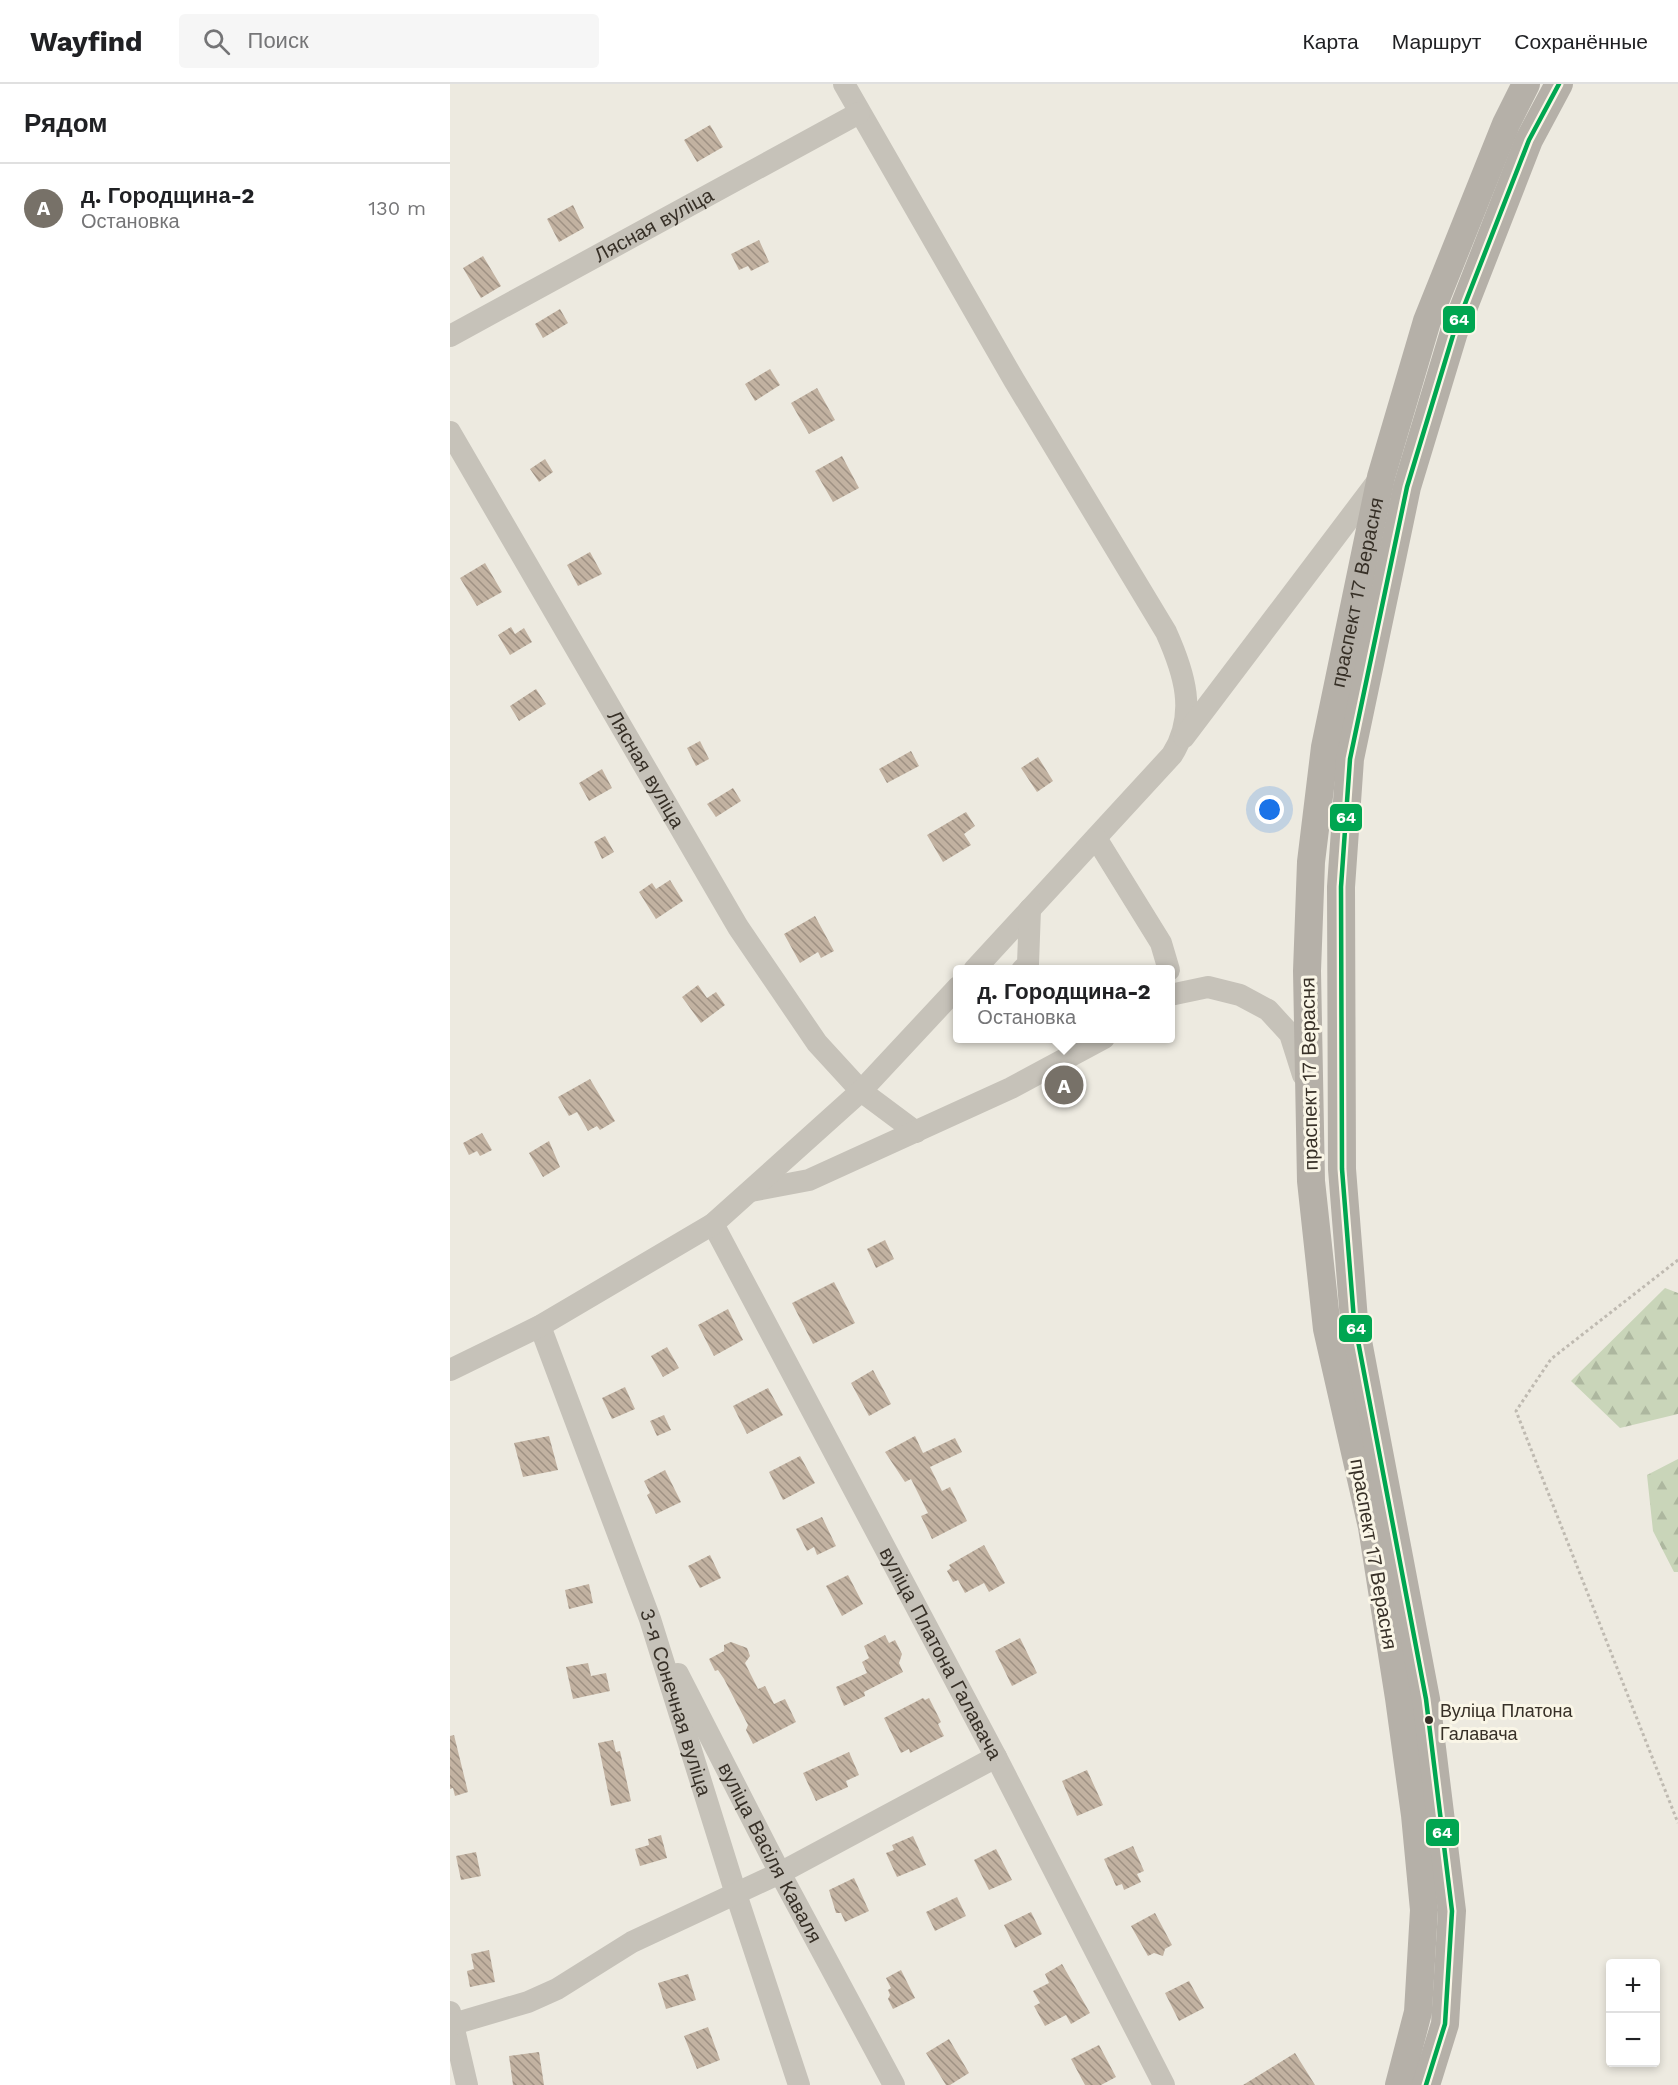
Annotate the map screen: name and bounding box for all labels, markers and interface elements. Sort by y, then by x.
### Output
search box [179,14,599,68]
text: Wayfind [30,25,143,58]
icon: search [200,25,233,58]
text: Поиск [248,28,309,53]
text: Карта [1303,29,1359,54]
text: Маршрут [1392,29,1481,54]
text: Сохранённые [1514,29,1648,54]
text: Рядом [24,108,107,138]
street label: Лясная вуліца [590,182,718,267]
text: д. Городщина-2 [81,183,254,208]
text: A [37,196,50,220]
text: 130 m [368,196,426,220]
text: Остановка [81,209,180,233]
line badge: 64 [1442,305,1476,334]
text: 64 [1449,310,1469,329]
street label: праспект 17 Верасня [1326,495,1388,690]
street label: Лясная вуліца [602,706,690,833]
your location [1255,795,1284,824]
line badge: 64 [1329,803,1363,832]
text: 64 [1336,808,1356,827]
popup [953,965,1175,1043]
street label: праспект 17 Верасня [1295,977,1323,1171]
text: д. Городщина-2 [977,979,1151,1004]
text: Остановка [977,1005,1076,1029]
pin: A [1044,1062,1084,1108]
line badge: 64 [1338,1314,1373,1343]
text: 64 [1346,1319,1366,1338]
street label: праспект 17 Верасня [1345,1457,1403,1651]
street label: вуліца Платона Галавача [875,1543,1008,1764]
street label: 3-я Сонечная вуліца [635,1605,717,1800]
place label: Вуліца Платона Галавача [1440,1700,1573,1744]
marker: Вуліца Платона Галавача [1423,1714,1435,1726]
street label: вуліца Васіля Каваля [713,1758,827,1947]
line badge: 64 [1425,1818,1460,1847]
text: 64 [1432,1823,1452,1842]
map controls [1606,1959,1660,2067]
button: + [1606,1959,1660,2013]
button: − [1606,2013,1660,2067]

